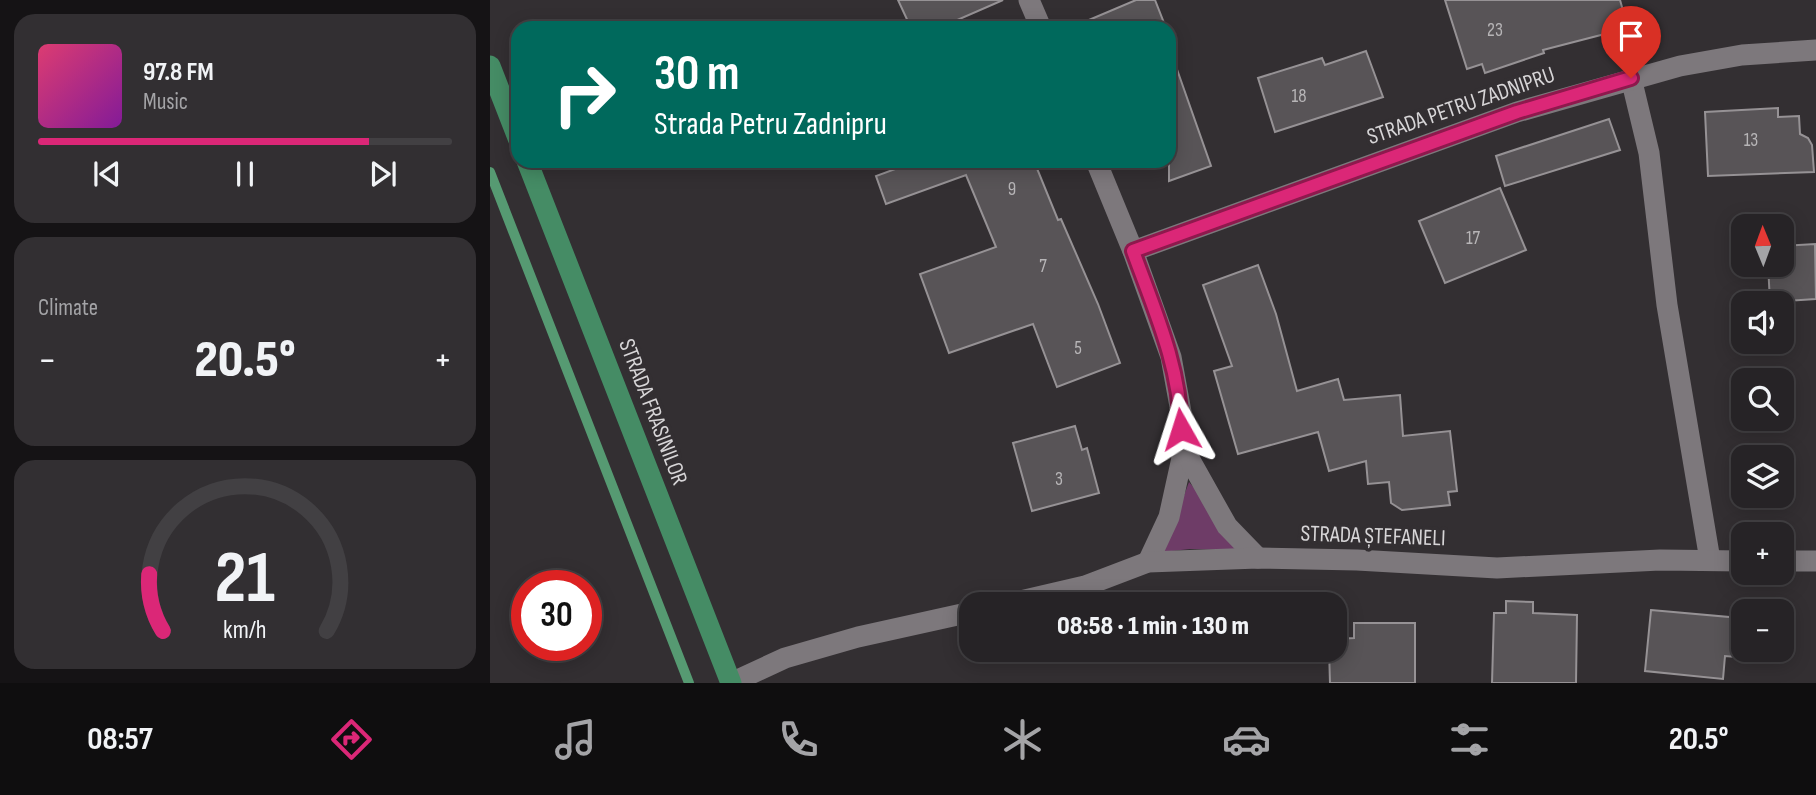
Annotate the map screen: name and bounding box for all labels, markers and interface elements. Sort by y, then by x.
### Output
pin [1601,6,1661,78]
icon: arrive [1612,17,1650,55]
house number: 23 [1487,19,1503,42]
text: 30 m [654,45,739,104]
icon: right [539,49,630,140]
text: 97.8 FM [143,57,214,88]
street label: STRADA PETRU ZADNIPRU [1364,61,1558,151]
house number: 18 [1292,85,1306,108]
text: Music [143,88,188,116]
text: Strada Petru Zadnipru [654,105,887,144]
house number: 13 [1744,129,1758,152]
icon: previous [88,155,126,193]
icon: pause [226,155,264,193]
icon: next [364,155,402,193]
house number: 9 [1008,178,1016,201]
north arrow [1731,214,1794,276]
map controls [1731,214,1794,662]
house number: 17 [1466,227,1481,250]
house number: 7 [1039,255,1047,278]
button: sound [1731,291,1794,354]
text: Climate [38,294,98,322]
text: 20.5° [194,329,296,392]
street label: STRADA FRASINILOR [612,335,694,489]
house number: 5 [1074,337,1082,360]
text: − [38,338,57,383]
text: + [433,338,452,383]
button: search [1731,368,1794,431]
position arrow [1144,392,1218,466]
button: layers [1731,445,1794,508]
house number: 3 [1055,468,1063,491]
street label: STRADA ȘTEFANELI [1300,519,1446,553]
button: + [1731,522,1794,585]
text: 21 [215,535,275,623]
speed limit sign: 30 [511,570,602,661]
button: − [1731,599,1794,662]
text: 08:58 · 1 min · 130 m [1057,611,1249,642]
text: km/h [223,614,267,645]
icon: directions [327,715,376,764]
icon: music [551,715,600,764]
icon: phone [774,715,823,764]
icon: climate [998,715,1047,764]
icon: car [1222,715,1271,764]
icon: filters [1445,715,1494,764]
text: 08:57 [87,720,153,759]
text: 20.5° [1669,720,1729,759]

